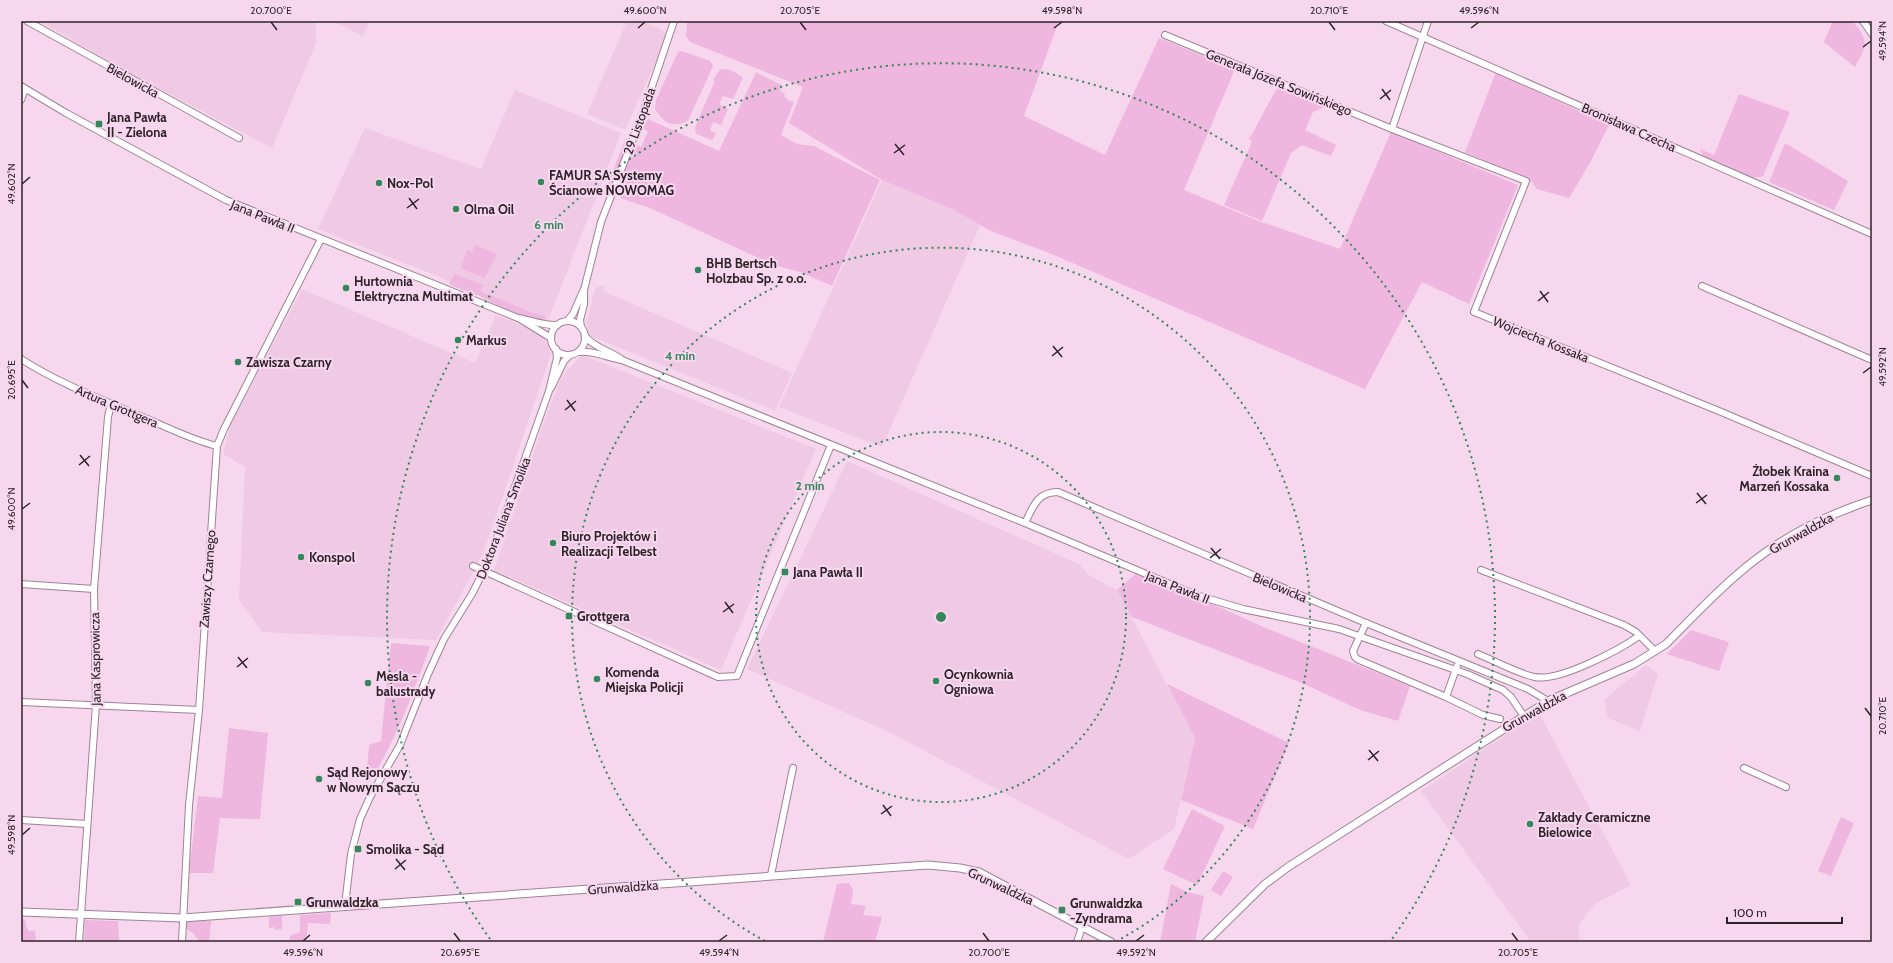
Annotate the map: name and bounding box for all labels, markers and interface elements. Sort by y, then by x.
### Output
text: 20.700°E [250,4,292,17]
text: 49.600°N [624,4,666,17]
text: 20.705°E [780,4,820,17]
text: 49.598°N [1042,4,1082,17]
text: 20.710°E [1310,4,1348,17]
text: 49.596°N [1459,4,1499,17]
text: 49.594°N [1876,21,1889,61]
street label: Generała Józefa Sowińskiego [1204,45,1354,119]
street label: Bielowicka [104,59,163,101]
street label: 29 Listopada [619,85,659,157]
street label: Bronisława Czecha [1579,99,1679,155]
place label: Jana Pawła II - Zielona [106,109,167,140]
marker: Jana Pawła II - Zielona [94,119,104,129]
text: 49.602°N [5,163,18,205]
place label: FAMUR SA Systemy Ścianowe NOWOMAG [549,167,675,198]
place label: Nox-Pol [387,175,434,191]
marker: FAMUR SA Systemy Ścianowe NOWOMAG [536,177,546,187]
marker: Nox-Pol [374,178,384,188]
street label: Jana Pawła II [228,196,297,236]
place label: Olma Oil [464,201,515,217]
marker: Olma Oil [451,204,461,214]
text: 6 min [534,217,564,232]
place label: BHB Bertsch Holzbau Sp. z o.o. [706,255,807,286]
marker: BHB Bertsch Holzbau Sp. z o.o. [693,265,703,275]
place label: Hurtownia Elektryczna Multimat [354,273,473,304]
marker: Hurtownia Elektryczna Multimat [341,283,351,293]
street label: Wojciecha Kossaka [1490,312,1592,367]
place label: Markus [466,332,507,348]
marker: Markus [453,335,463,345]
text: 49.592°N [1876,347,1889,387]
text: 4 min [665,348,695,363]
place label: Zawisza Czarny [246,354,332,370]
marker: Zawisza Czarny [233,357,243,367]
text: 20.695°E [5,360,18,400]
street label: Artura Grottgera [73,381,161,431]
street label: Doktora Juliana Smolika [472,454,534,581]
place label: Żłobek Kraina Marzeń Kossaka [1739,463,1830,494]
marker: Żłobek Kraina Marzeń Kossaka [1832,473,1842,483]
text: 2 min [796,478,824,493]
text: 49.600°N [5,488,18,530]
street label: Grunwaldzka [1766,509,1836,557]
place label: Biuro Projektów i Realizacji Telbest [561,528,657,559]
street label: Zawiszy Czarnego [196,529,218,629]
marker: Biuro Projektów i Realizacji Telbest [548,538,558,548]
place label: Konspol [309,549,356,565]
marker: Konspol [296,552,306,562]
place label: Jana Pawła II [792,564,863,580]
marker: Jana Pawła II [780,567,790,577]
street label: Jana Pawła II [1143,567,1212,607]
street label: Bielowicka [1251,568,1310,606]
place label: Grottgera [577,608,630,624]
centre of rings [934,610,948,624]
street label: Jana Kasprowicza [86,611,104,707]
marker: Grottgera [564,611,574,621]
place label: Komenda Miejska Policji [605,664,683,695]
place label: Ocynkownia Ogniowa [944,666,1014,697]
place label: Mesla - balustrady [376,668,436,699]
marker: Komenda Miejska Policji [592,674,602,684]
marker: Ocynkownia Ogniowa [931,676,941,686]
marker: Mesla - balustrady [363,678,373,688]
street label: Grunwaldzka [1499,687,1569,735]
text: 20.710°E [1876,697,1889,735]
place label: Sąd Rejonowy w Nowym Sączu [327,764,420,795]
marker: Sąd Rejonowy w Nowym Sączu [314,774,324,784]
place label: Zakłady Ceramiczne Bielowice [1538,809,1651,840]
text: 49.598°N [5,815,18,855]
marker: Zakłady Ceramiczne Bielowice [1525,819,1535,829]
place label: Smolika - Sąd [366,841,444,857]
marker: Smolika - Sąd [353,844,363,854]
street label: Grunwaldzka [966,864,1037,909]
street label: Grunwaldzka [587,877,660,897]
place label: Grunwaldzka [306,894,379,910]
place label: Grunwaldzka -Zyndrama [1070,895,1143,926]
marker: Grunwaldzka [293,897,303,907]
scale bar [1727,899,1842,925]
marker: Grunwaldzka -Zyndrama [1057,905,1067,915]
text: 100 m [1733,905,1767,920]
text: 49.596°N [283,946,323,959]
text: 20.695°E [440,946,480,959]
text: 49.594°N [699,946,739,959]
text: 20.700°E [968,946,1010,959]
text: 49.592°N [1116,946,1156,959]
text: 20.705°E [1498,946,1538,959]

